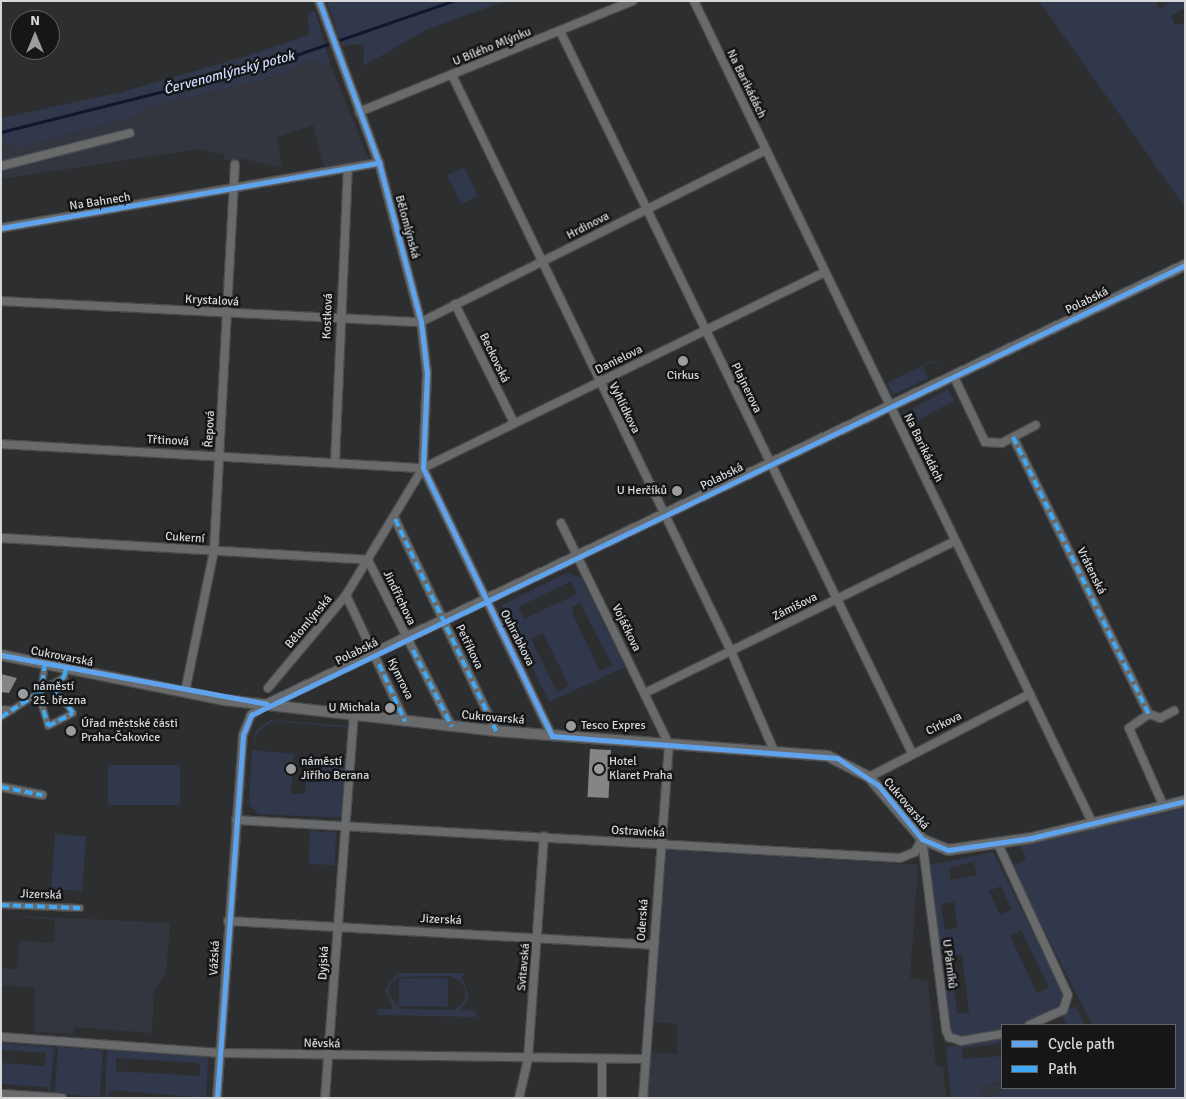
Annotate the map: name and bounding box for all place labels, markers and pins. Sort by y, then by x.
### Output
marker: Cirkus [677,355,689,367]
place label: Cirkus [667,369,699,383]
place label: U Herčíků [617,484,667,498]
marker: U Herčíků [671,485,683,497]
place label: náměstí 25. března [33,680,86,708]
marker: náměstí 25. března [17,688,29,700]
place label: U Michala [328,701,380,715]
marker: U Michala [384,702,396,714]
place label: Úřad městské části Praha-Čakovice [81,717,178,745]
place label: Tesco Expres [581,719,646,733]
marker: Tesco Expres [565,720,577,732]
marker: Úřad městské části Praha-Čakovice [65,725,77,737]
place label: náměstí Jiřího Berana [301,755,369,783]
place label: Hotel Klaret Praha [609,755,672,783]
marker: náměstí Jiřího Berana [285,763,297,775]
marker: Hotel Klaret Praha [593,763,605,775]

